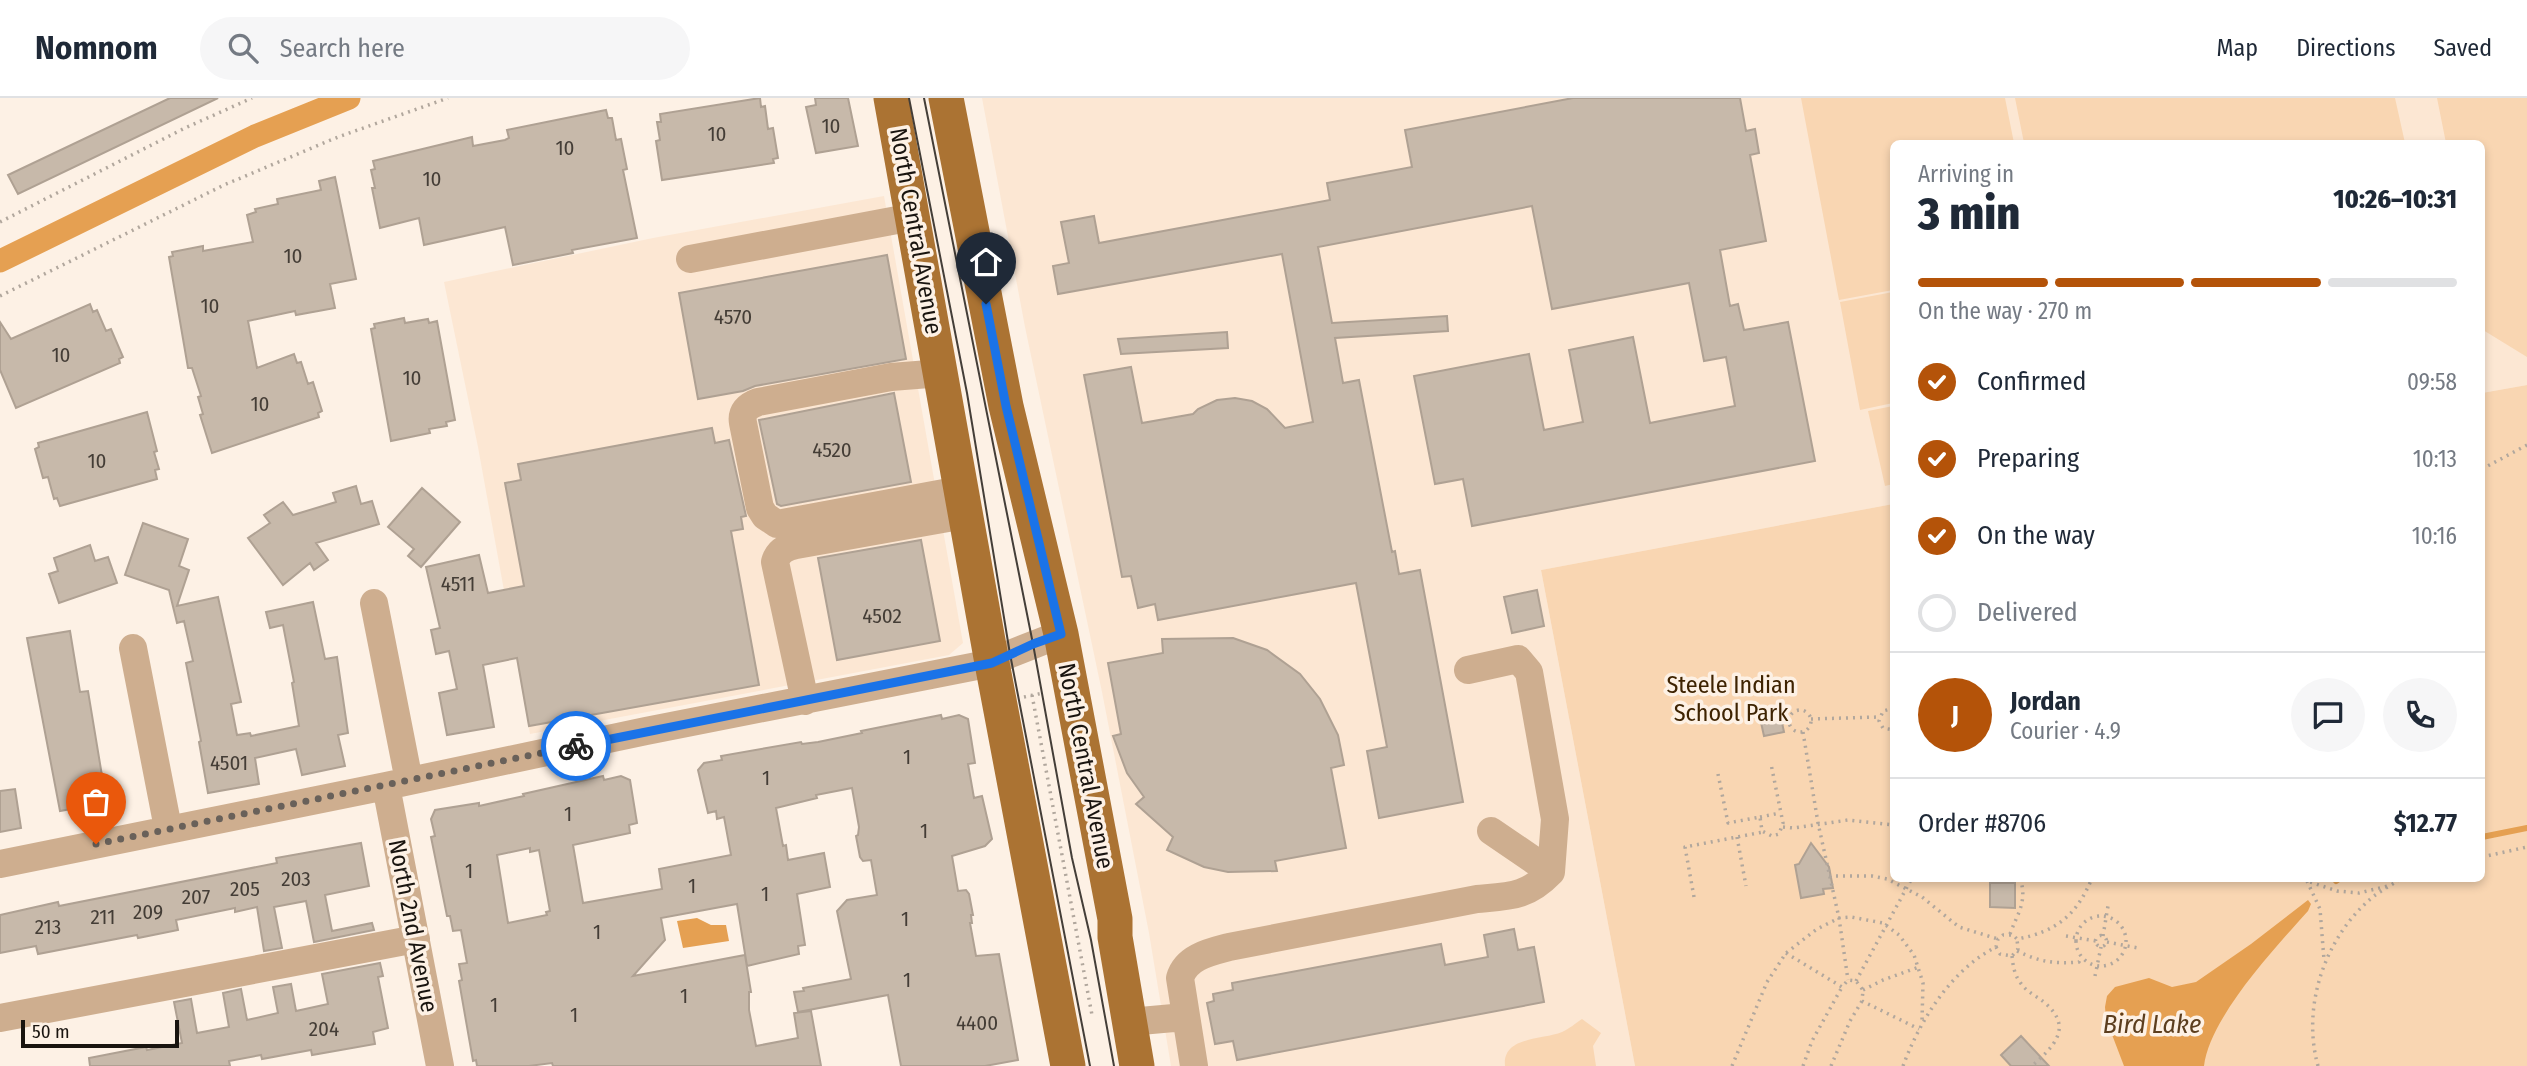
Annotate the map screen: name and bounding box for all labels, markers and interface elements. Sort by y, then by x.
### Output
search box [200,17,690,80]
text: Nomnom [35,28,158,68]
icon: search [224,29,262,67]
text: Search here [280,33,405,64]
text: Map [2217,34,2258,62]
text: Directions [2296,34,2395,62]
text: Saved [2433,34,2492,62]
house number: 10 [821,113,841,139]
house number: 10 [707,121,727,147]
street label: North Central Avenue [884,126,948,336]
house number: 10 [555,135,575,161]
text: Arriving in [1918,160,2014,188]
house number: 10 [422,166,442,192]
text: 10:26–10:31 [2333,184,2457,215]
text: 3 min [1918,186,2020,241]
pin [956,232,1016,304]
house number: 10 [283,243,303,269]
icon: home [967,243,1005,281]
house number: 10 [200,293,220,319]
text: On the way · 270 m [1918,297,2092,325]
house number: 4570 [714,304,752,330]
house number: 10 [51,342,71,368]
icon: check [1918,363,1956,401]
house number: 10 [402,365,422,391]
text: Confirmed [1977,366,2087,397]
text: 09:58 [2407,368,2457,396]
house number: 10 [250,391,270,417]
house number: 4520 [812,437,852,463]
icon: check [1918,440,1956,478]
text: Preparing [1977,443,2079,474]
text: 10:13 [2413,445,2457,473]
house number: 10 [87,448,107,474]
icon: check [1918,517,1956,555]
text: On the way [1977,520,2095,551]
text: 10:16 [2412,522,2457,550]
house number: 4511 [441,571,475,597]
text: Delivered [1977,597,2078,628]
house number: 4502 [862,603,902,629]
street label: North Central Avenue [1052,661,1120,871]
park label: Steele Indian School Park [1666,671,1796,727]
button: chat [2291,678,2365,752]
button: phone [2383,678,2457,752]
text: Jordan [2010,686,2081,717]
text: J [1951,700,1959,731]
courier [541,711,611,781]
text: Courier · 4.9 [2010,717,2121,745]
icon: bike [557,727,595,765]
house number: 1 [903,744,911,770]
house number: 4501 [210,750,248,776]
house number: 1 [762,765,770,791]
pin [66,772,126,844]
icon: bag [77,783,115,821]
house number: 1 [564,801,572,827]
text: Order #8706 [1918,808,2046,839]
text: $12.77 [2394,808,2457,839]
house number: 1 [920,818,928,844]
street label: North 2nd Avenue [383,837,443,1015]
house number: 1 [465,858,473,884]
house number: 203 [281,866,311,892]
house number: 1 [688,873,696,899]
house number: 205 [230,876,260,902]
house number: 1 [761,881,769,907]
house number: 207 [182,884,210,910]
house number: 209 [133,899,163,925]
house number: 211 [91,904,115,930]
house number: 1 [901,906,909,932]
house number: 213 [35,914,61,940]
house number: 1 [593,919,601,945]
house number: 1 [903,967,911,993]
house number: 1 [680,983,688,1009]
house number: 1 [490,992,498,1018]
house number: 1 [570,1002,578,1028]
water label: Bird Lake [2103,1009,2201,1040]
house number: 4400 [956,1010,998,1036]
house number: 204 [309,1016,339,1042]
scale bar [21,1017,178,1049]
text: 50 m [32,1020,70,1043]

